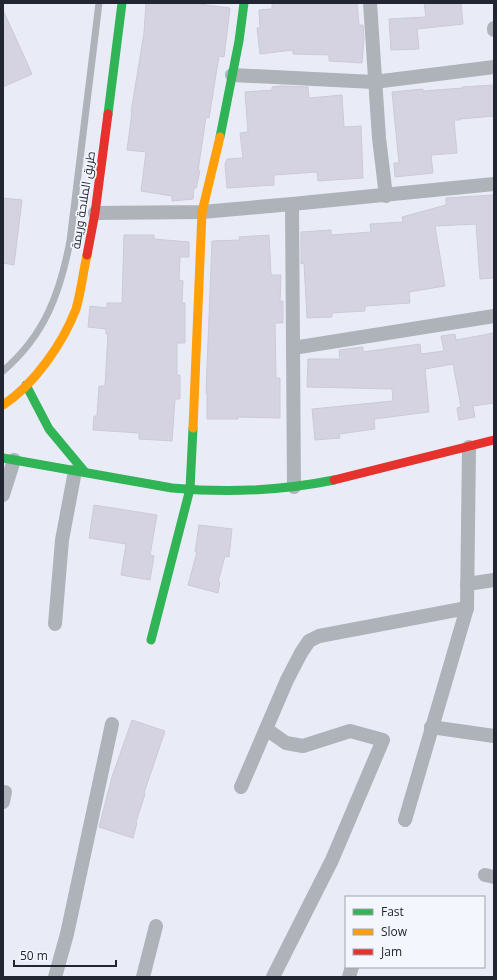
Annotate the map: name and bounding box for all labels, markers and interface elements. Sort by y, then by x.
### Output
street label: طريق الملاحة وريمة [67,150,99,250]
legend [345,896,485,968]
text: Fast [381,903,404,920]
text: Slow [381,923,408,940]
scale bar [14,942,116,968]
text: Jam [380,943,402,960]
text: 50 m [20,947,48,964]

